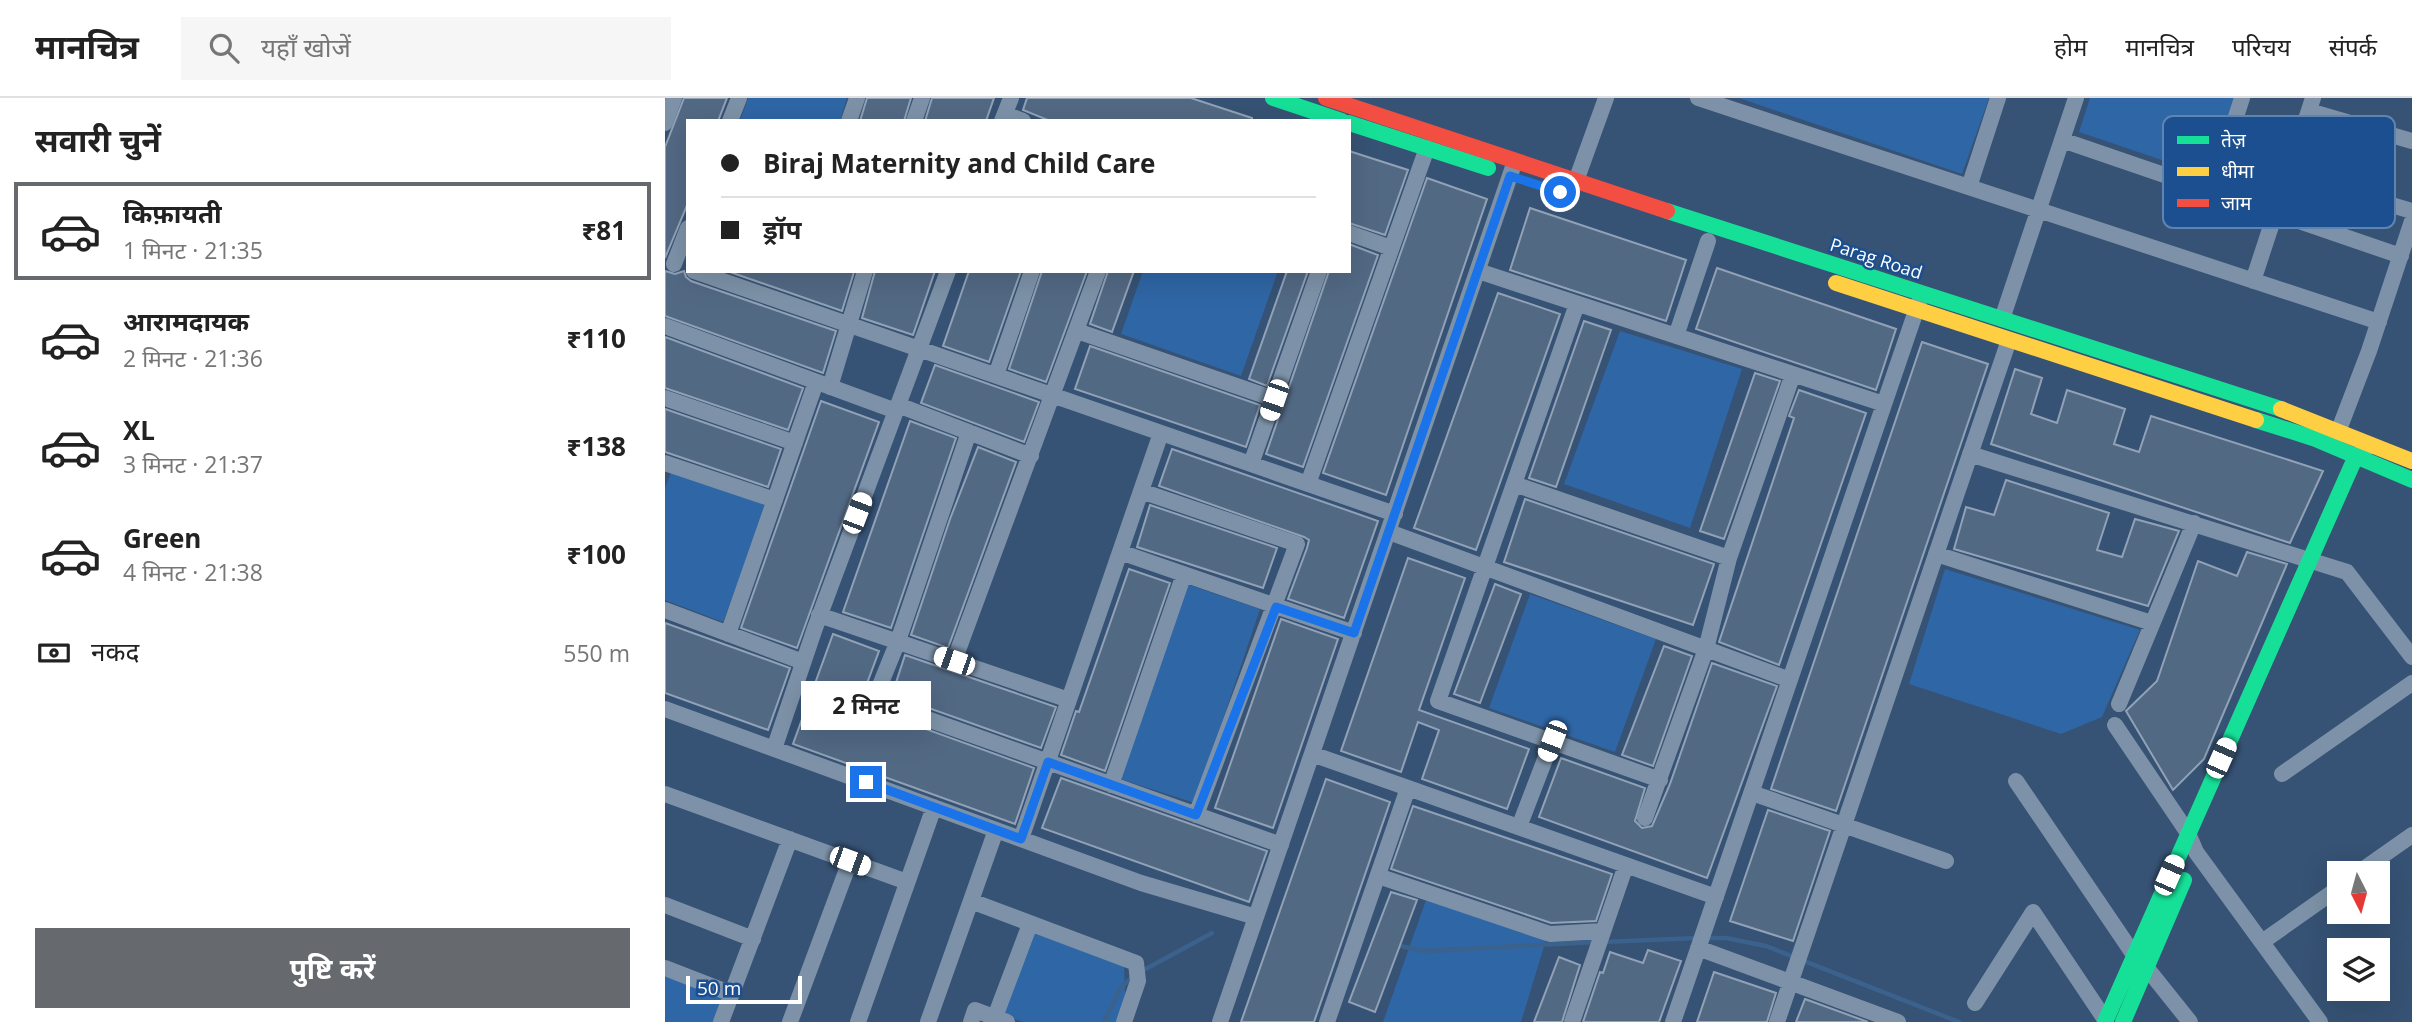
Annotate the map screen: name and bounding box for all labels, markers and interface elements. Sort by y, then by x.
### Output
search box [181,17,671,80]
text: मानचित्र [35,24,139,69]
icon: search [205,29,243,67]
text: यहाँ खोजें [261,29,351,65]
text: होम [2054,30,2087,63]
text: मानचित्र [2125,30,2194,63]
text: परिचय [2232,30,2291,63]
text: संपर्क [2329,30,2377,63]
legend [2163,116,2395,228]
text: सवारी चुनें [35,118,161,161]
text: तेज़ [2221,127,2247,153]
text: Biraj Maternity and Child Care [763,145,1155,181]
text: धीमा [2221,158,2255,184]
route start [1544,176,1576,208]
text: जाम [2221,190,2252,216]
text: किफ़ायती [123,195,222,231]
icon: car [39,200,102,263]
text: ड्रॉप [763,211,801,247]
text: ₹81 [581,212,626,248]
street label: Parag Road [1827,232,1925,284]
text: 1 मिनट · 21:35 [123,234,263,266]
text: आरामदायक [123,303,249,339]
icon: car [39,308,102,371]
text: ₹110 [567,320,626,356]
text: 2 मिनट · 21:36 [123,342,263,374]
car [1258,377,1291,423]
text: XL [123,412,155,448]
icon: car [39,416,102,479]
text: ₹138 [567,428,626,464]
text: 3 मिनट · 21:37 [123,448,263,480]
car [840,490,875,536]
text: Green [123,520,201,556]
icon: car [39,524,102,587]
text: ₹100 [567,536,626,572]
text: 4 मिनट · 21:38 [123,556,263,588]
text: नकद [91,633,139,669]
icon: cash [35,634,73,672]
text: 550 m [563,637,630,669]
car [931,644,978,678]
callout: 2 मिनट [801,680,931,730]
text: 2 मिनट [832,689,900,721]
car [1535,718,1570,764]
car [2203,735,2240,781]
route end [850,766,882,798]
car [827,844,874,878]
car [2151,852,2188,898]
north arrow [2327,861,2391,924]
map controls [2327,861,2390,1001]
button: पुष्टि करें [35,928,630,1008]
button: layers [2327,938,2390,1001]
scale bar [686,973,801,1005]
text: 50 m [697,975,741,1001]

